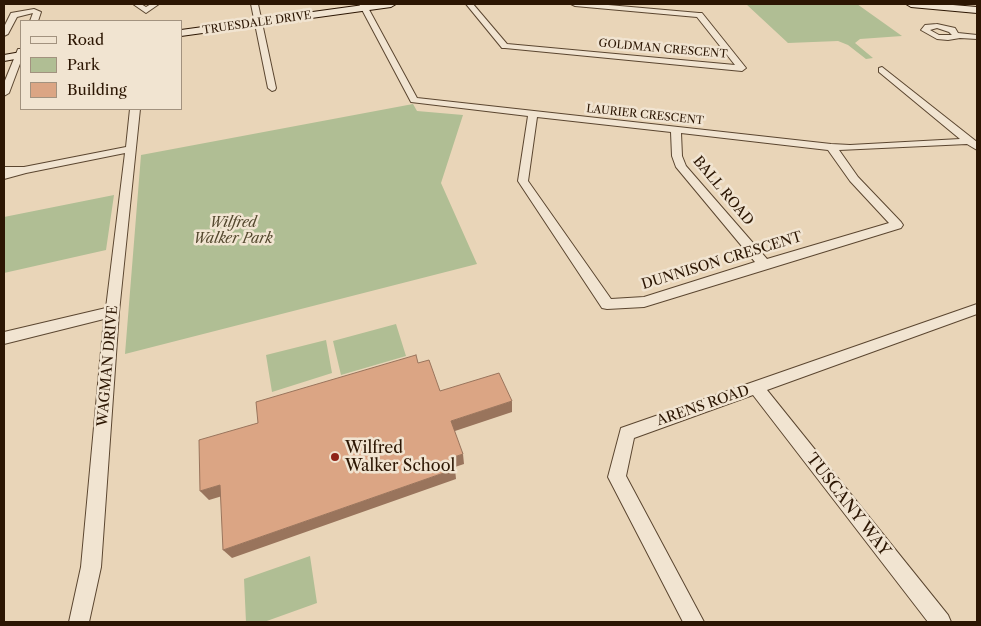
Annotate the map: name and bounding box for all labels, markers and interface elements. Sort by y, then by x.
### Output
street label: TRUESDALE DRIVE [202,9,312,37]
legend [20,20,182,110]
text: Road [67,30,104,49]
street label: GOLDMAN CRESCENT [598,37,728,61]
text: Park [67,55,100,74]
text: Building [67,80,127,99]
street label: LAURIER CRESCENT [586,102,704,128]
street label: BALL ROAD [689,153,757,229]
park label: Wilfred Walker Park [193,215,273,248]
street label: DUNNISON CRESCENT [640,229,804,293]
street label: WAGMAN DRIVE [94,305,122,427]
street label: ARENS ROAD [654,382,752,430]
place label: Wilfred Walker School [345,438,455,476]
street label: TUSCANY WAY [802,450,894,560]
marker: Wilfred Walker School [329,451,341,463]

